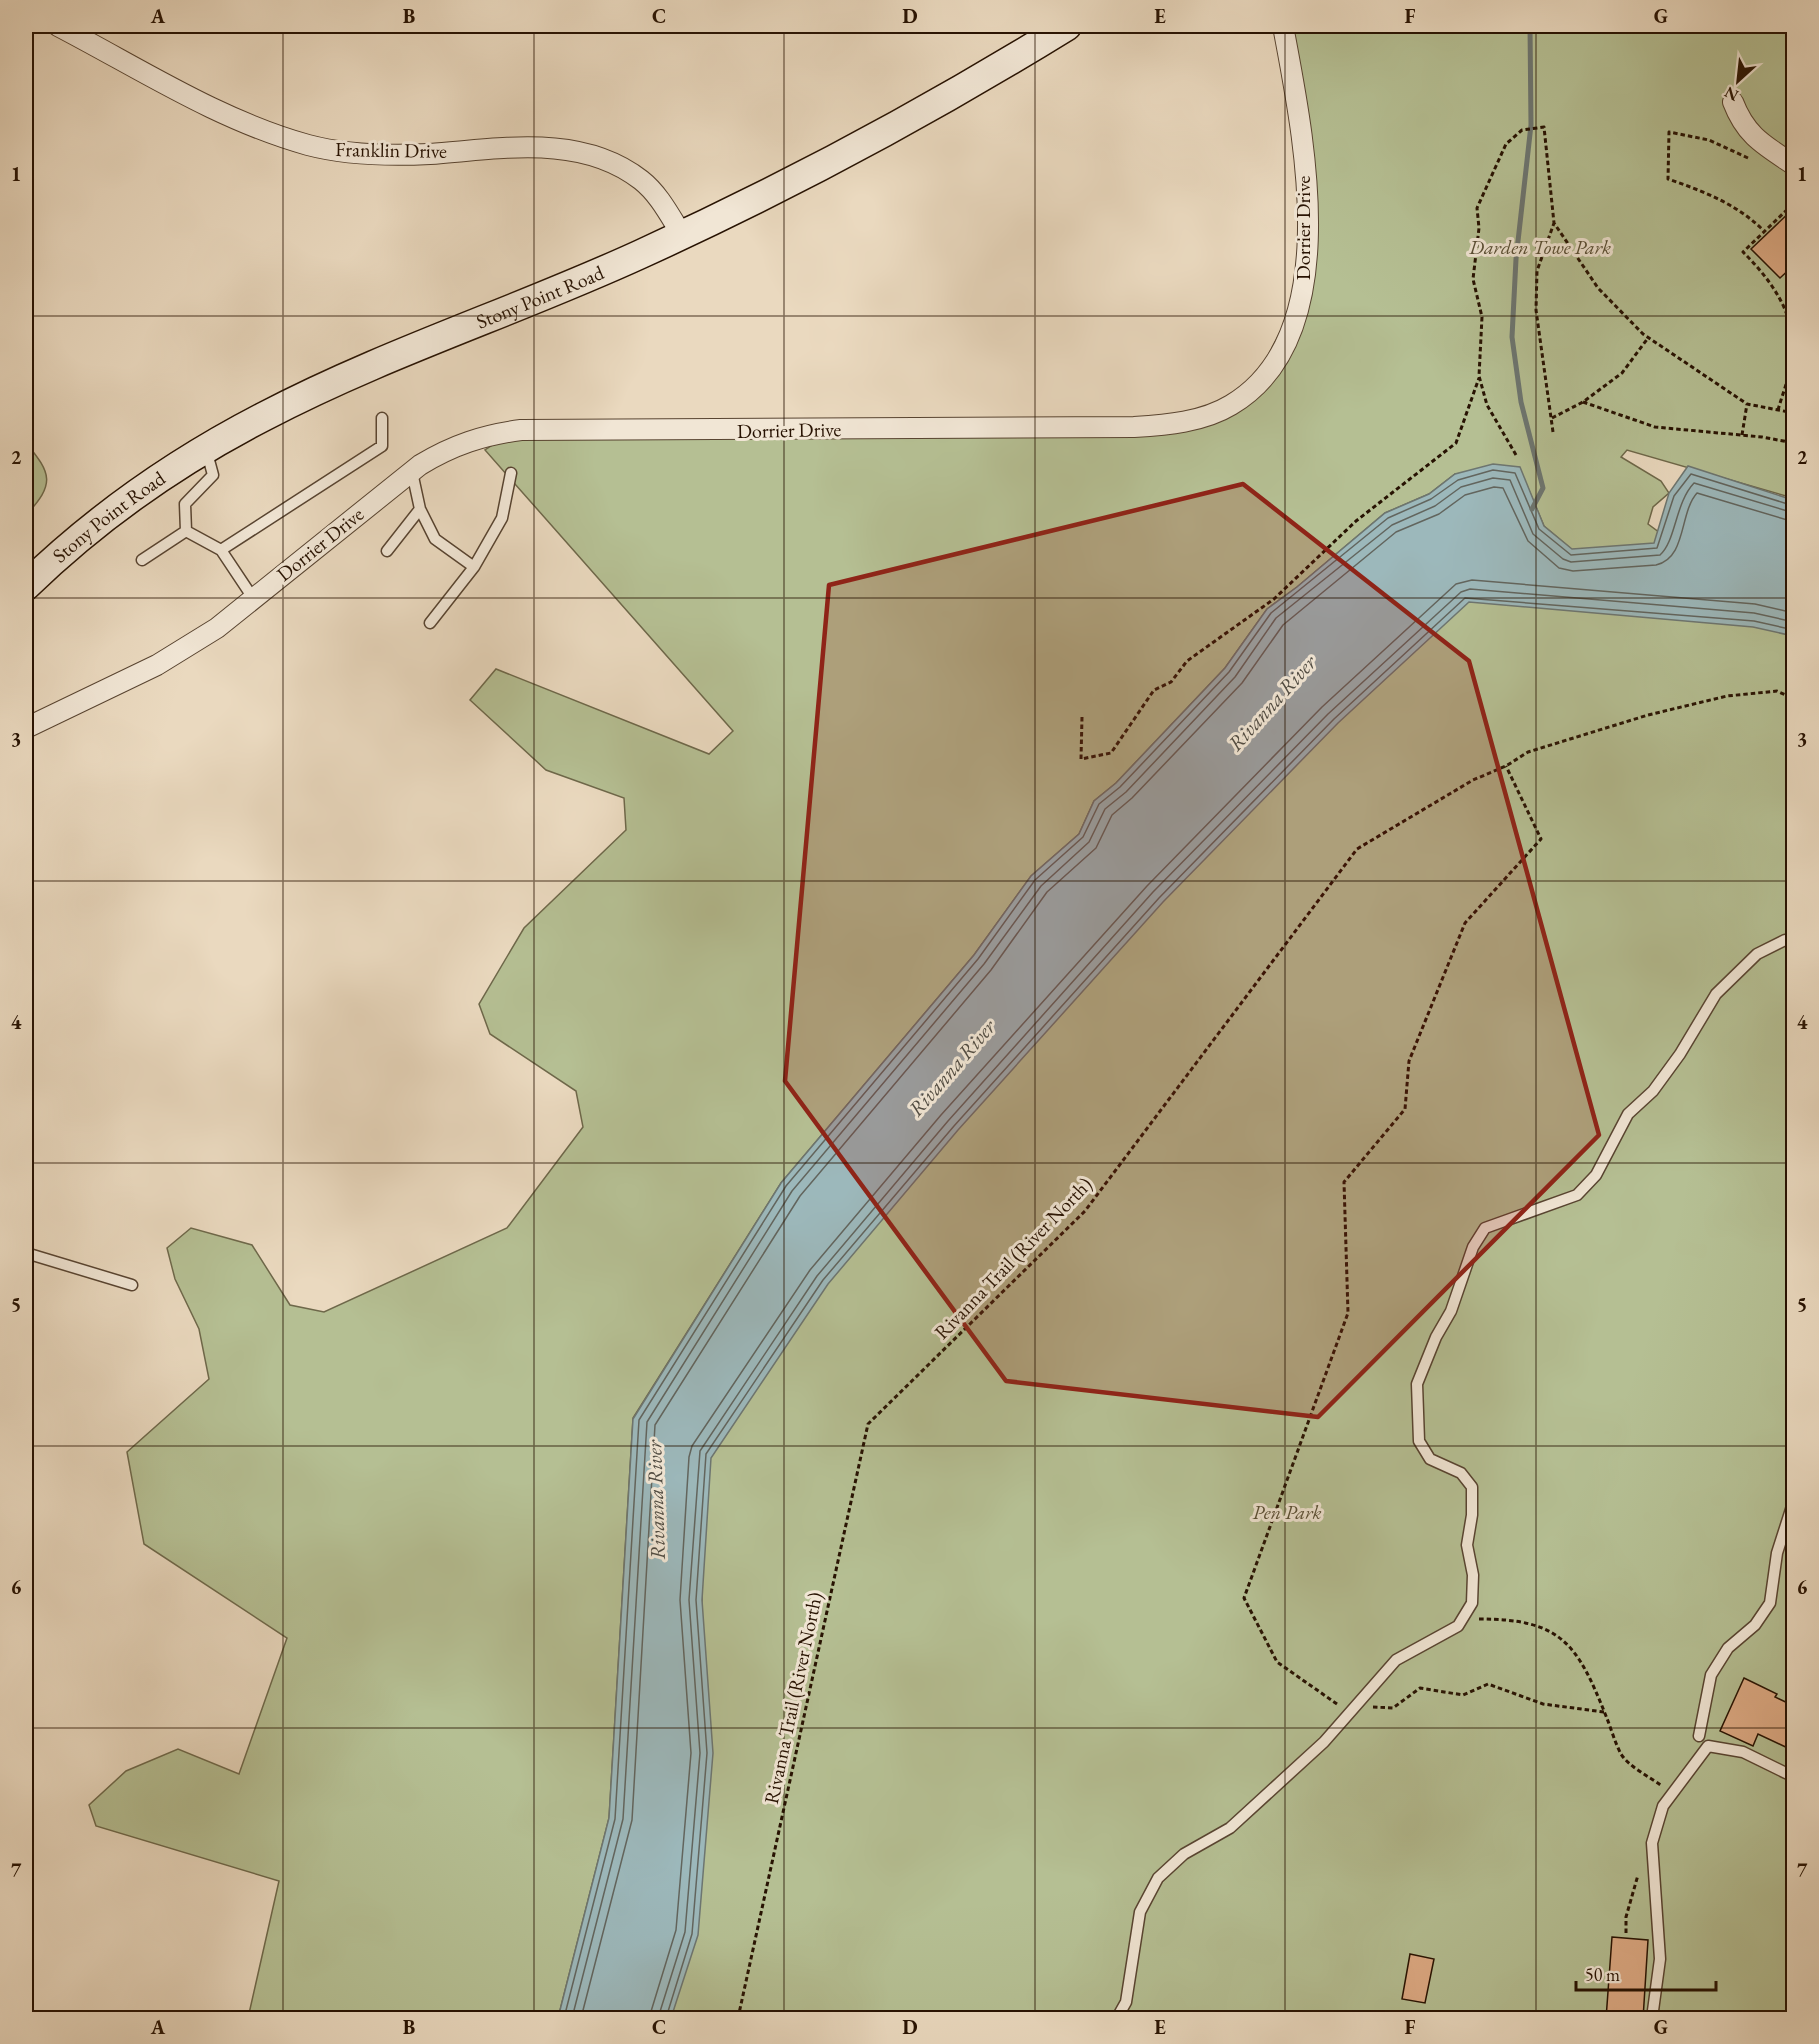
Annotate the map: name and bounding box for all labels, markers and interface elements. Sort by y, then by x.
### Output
text: A [150,3,166,29]
text: B [403,3,415,29]
text: C [652,3,666,29]
text: D [902,3,918,29]
text: E [1154,3,1166,29]
text: F [1405,3,1416,29]
text: G [1654,3,1668,29]
north arrow [1708,51,1768,111]
text: N [1721,82,1742,106]
street label: Franklin Drive [335,136,447,164]
text: 1 [11,161,21,187]
text: 1 [1797,161,1807,187]
street label: Dorrier Drive [1290,176,1316,280]
park label: Darden Towe Park [1468,234,1611,260]
street label: Stony Point Road [472,259,608,335]
street label: Dorrier Drive [737,416,842,444]
text: 2 [11,444,22,470]
text: 2 [1797,444,1808,470]
street label: Stony Point Road [47,465,171,568]
street label: Dorrier Drive [271,501,369,587]
water label: Rivanna River [1222,648,1322,756]
text: 3 [11,726,21,752]
text: 3 [1797,726,1807,752]
text: 4 [11,1009,22,1035]
text: 4 [1797,1009,1808,1035]
water label: Rivanna River [902,1013,1002,1122]
street label: Rivanna Trail (River North) [929,1171,1097,1345]
text: 5 [11,1291,21,1317]
text: 5 [1797,1291,1807,1317]
water label: Rivanna River [640,1439,671,1560]
park label: Pen Park [1252,1499,1322,1525]
text: 6 [11,1574,22,1600]
text: 6 [1797,1574,1808,1600]
street label: Rivanna Trail (River North) [758,1590,828,1806]
text: 7 [11,1857,22,1883]
text: 7 [1797,1857,1808,1883]
scale bar [1576,1954,1716,1992]
text: 50 m [1585,1963,1620,1986]
text: A [150,2014,166,2040]
text: B [403,2014,415,2040]
text: C [652,2014,666,2040]
text: D [902,2014,918,2040]
text: E [1154,2014,1166,2040]
text: F [1405,2014,1416,2040]
text: G [1654,2014,1668,2040]

